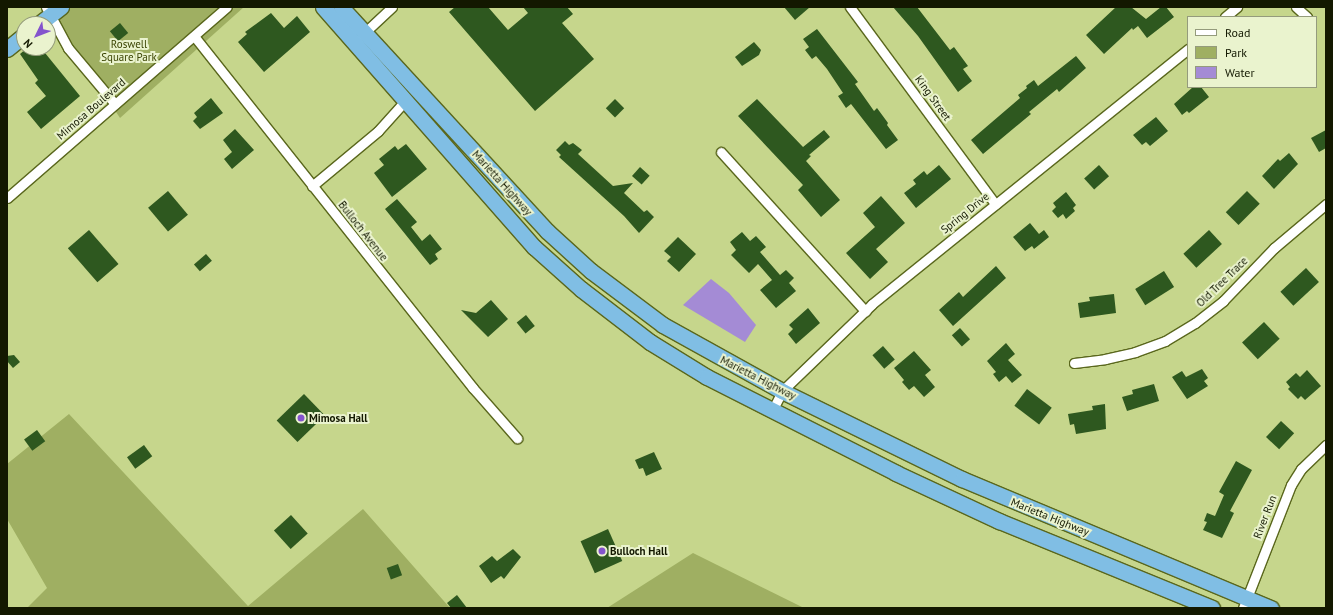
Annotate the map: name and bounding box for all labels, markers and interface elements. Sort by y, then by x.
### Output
north arrow [16,16,56,56]
legend [1187,16,1317,88]
text: Road [1225,25,1250,40]
text: N [20,36,36,51]
park label: Roswell Square Park [101,38,157,64]
text: Park [1225,45,1247,60]
text: Water [1225,65,1255,80]
street label: King Street [912,73,954,123]
street label: Mimosa Boulevard [54,76,128,142]
street label: Marietta Highway [469,148,535,218]
street label: Spring Drive [938,190,992,236]
street label: Bulloch Avenue [335,198,391,264]
street label: Old Tree Trace [1193,254,1251,310]
street label: Marietta Highway [718,353,798,403]
place label: Mimosa Hall [309,411,367,425]
marker: Mimosa Hall [296,413,306,423]
street label: River Run [1251,493,1279,541]
street label: Marietta Highway [1009,495,1091,539]
place label: Bulloch Hall [610,544,667,558]
marker: Bulloch Hall [597,546,607,556]

